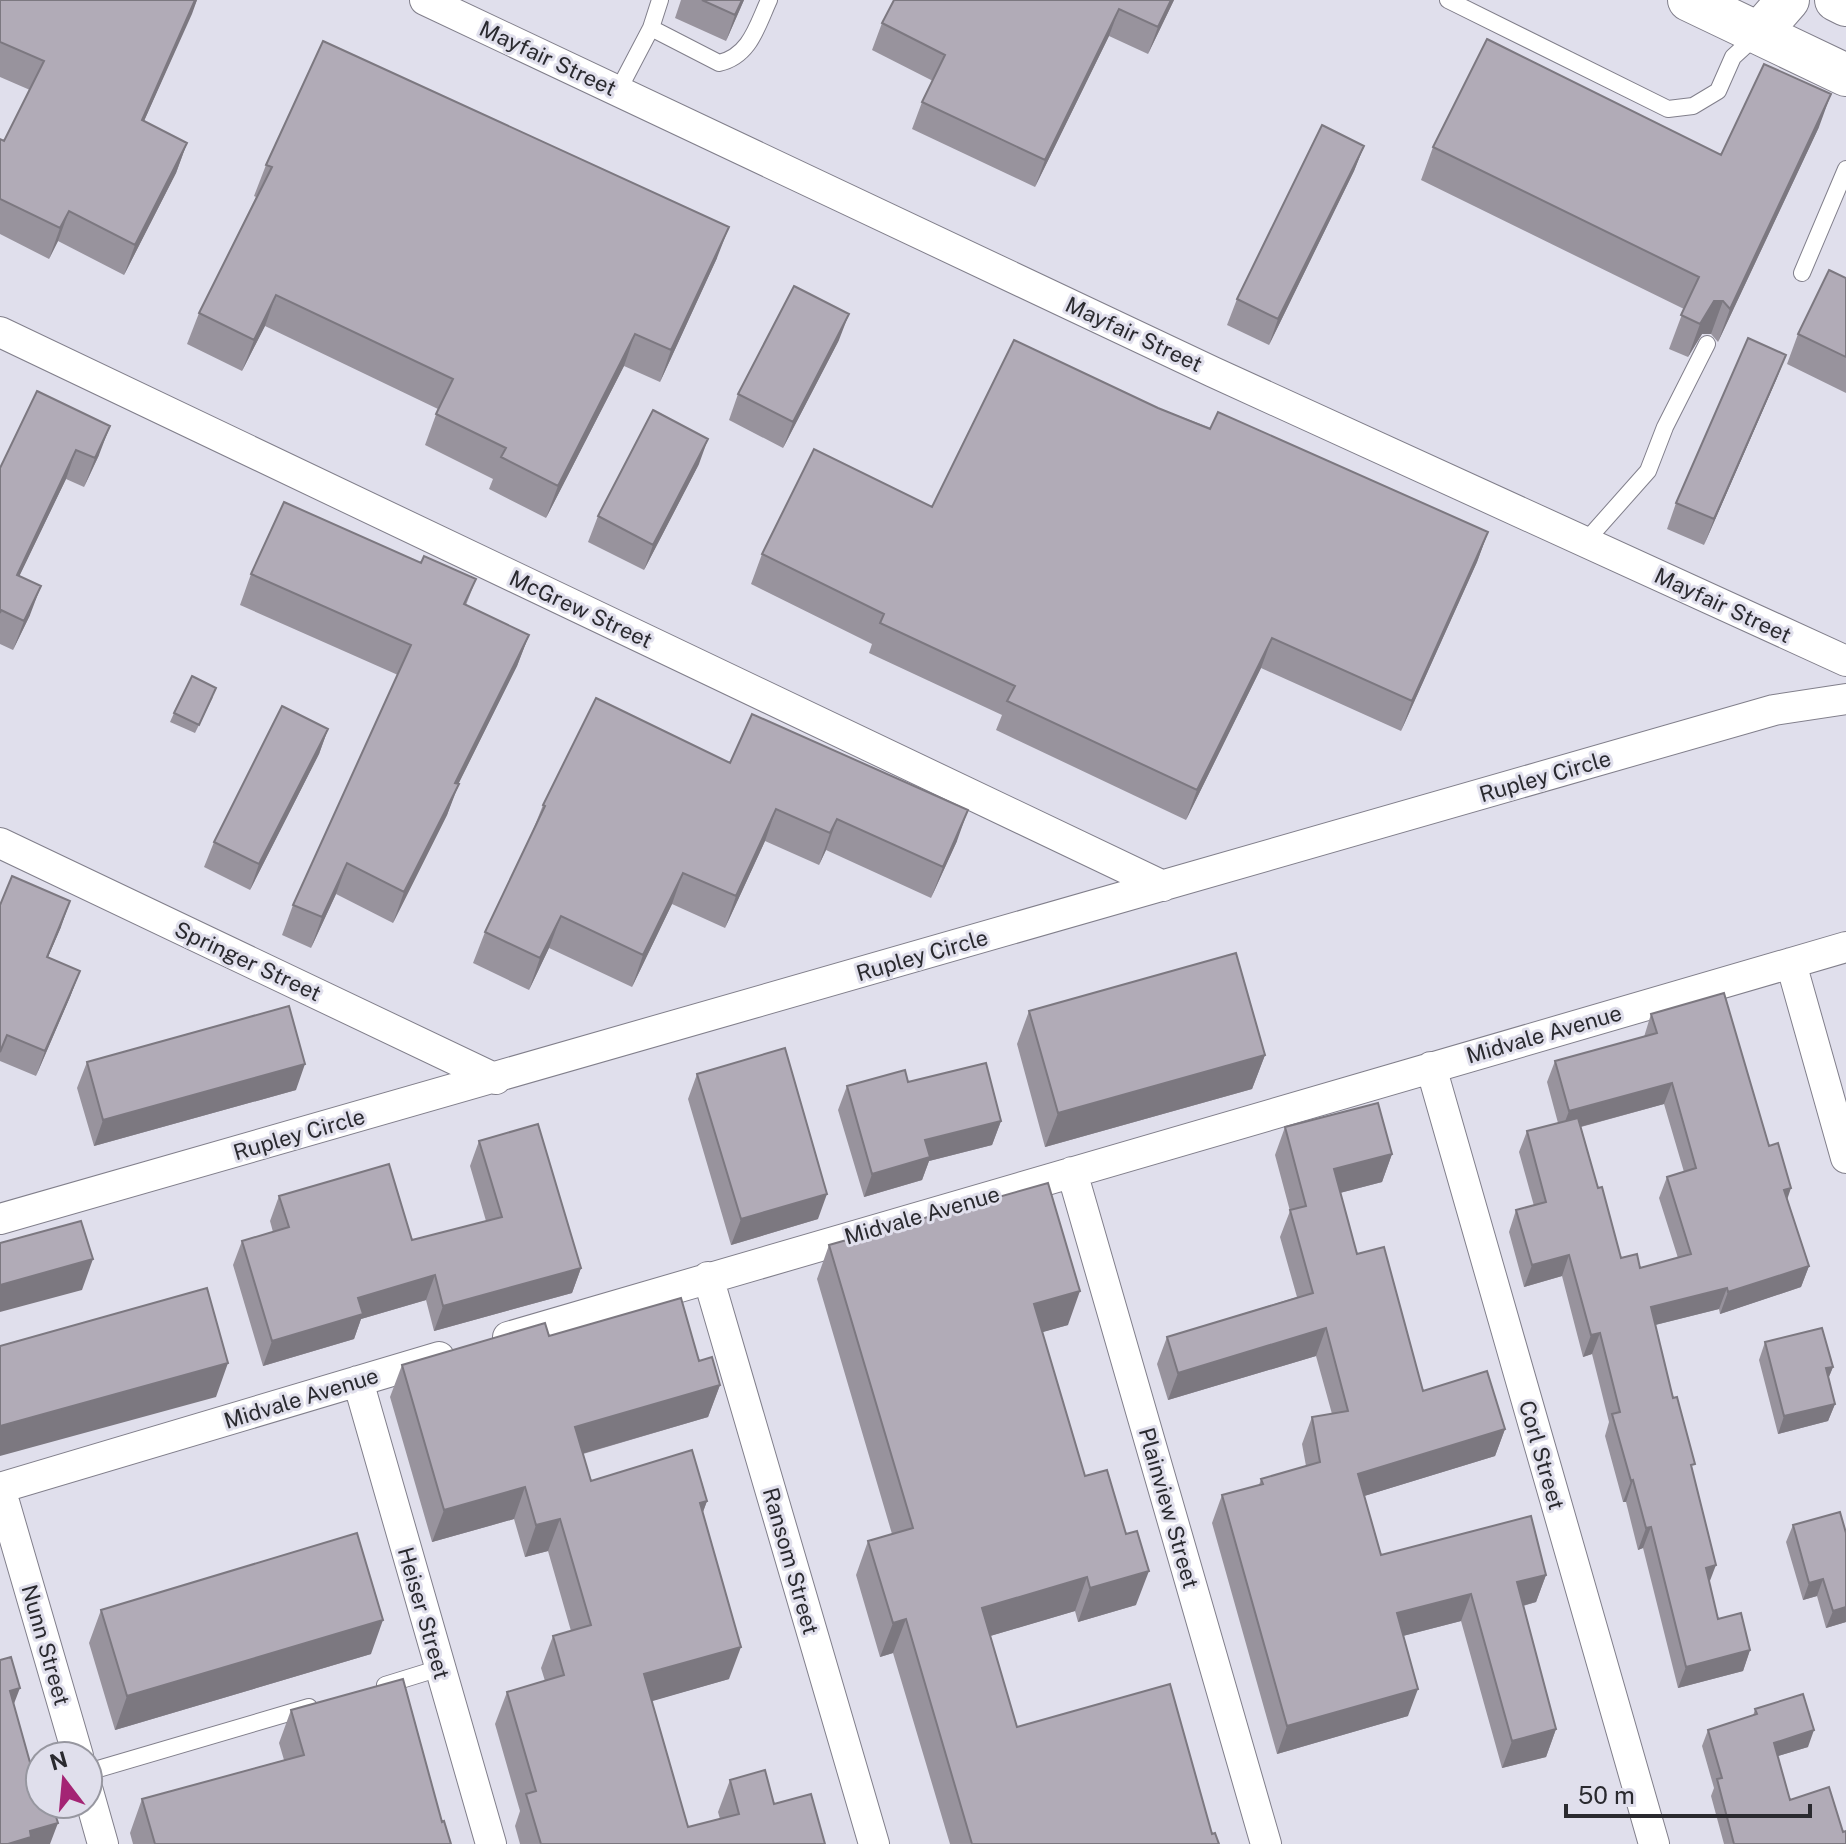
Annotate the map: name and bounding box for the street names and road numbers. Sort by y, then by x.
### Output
street label: Mayfair Street [475,15,621,101]
street label: Mayfair Street [1061,291,1207,377]
street label: Mayfair Street [1650,562,1796,648]
street label: McGrew Street [505,564,657,654]
street label: Rupley Circle [1476,745,1614,807]
street label: Springer Street [171,916,325,1006]
street label: Rupley Circle [853,924,991,986]
street label: Midvale Avenue [1463,999,1625,1069]
street label: Rupley Circle [230,1103,368,1165]
street label: Midvale Avenue [841,1180,1003,1250]
street label: Midvale Avenue [221,1362,381,1434]
street label: Corl Street [1514,1397,1570,1513]
street label: Plainview Street [1134,1425,1204,1591]
street label: Ransom Street [758,1485,824,1637]
street label: Heiser Street [393,1544,455,1682]
street label: Nunn Street [16,1582,76,1708]

